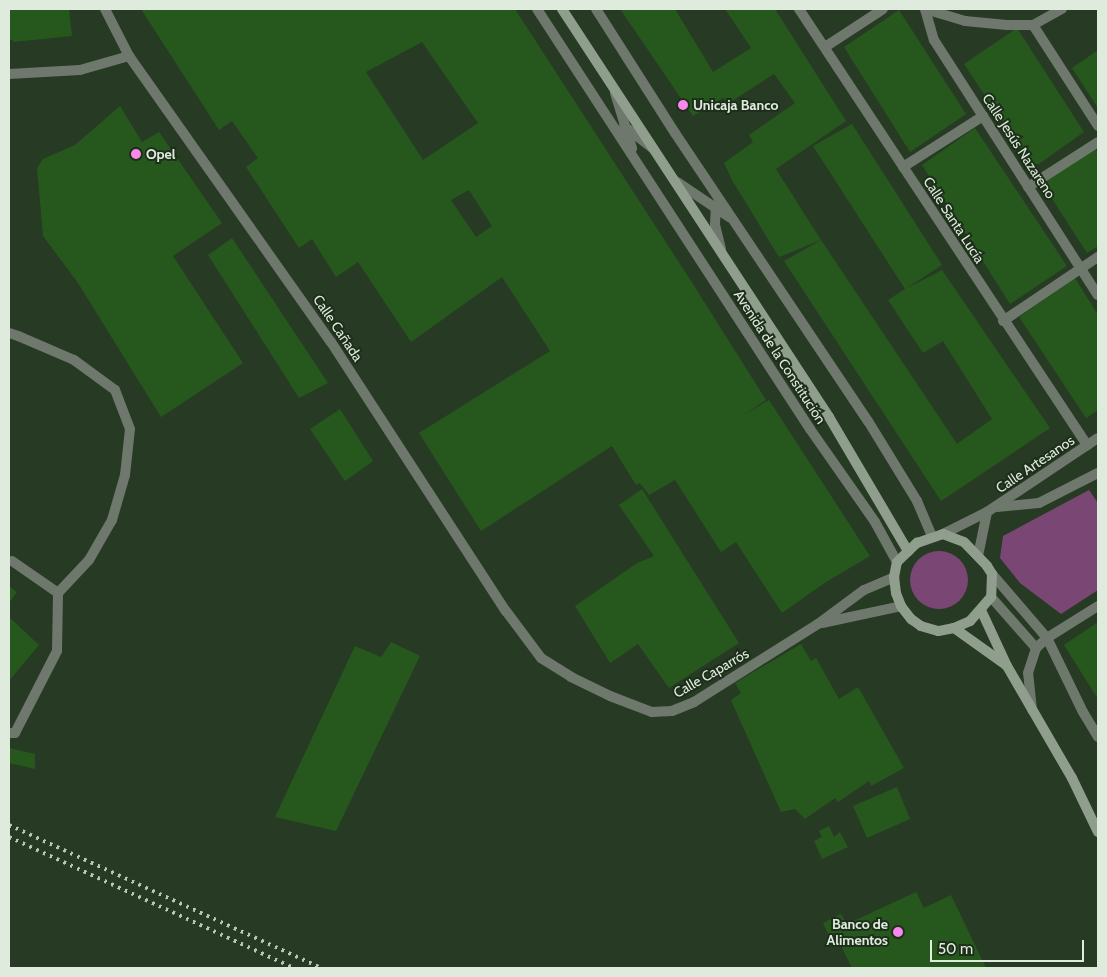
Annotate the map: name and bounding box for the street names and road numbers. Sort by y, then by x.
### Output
street label: Calle Jesús Nazareno [979,90,1059,202]
street label: Calle Santa Lucía [920,174,988,266]
street label: Avenida de la Constitución [730,287,830,427]
street label: Calle Cañada [310,292,366,364]
street label: Calle Artesanos [993,432,1077,496]
street label: Calle Caparrós [670,645,752,701]

